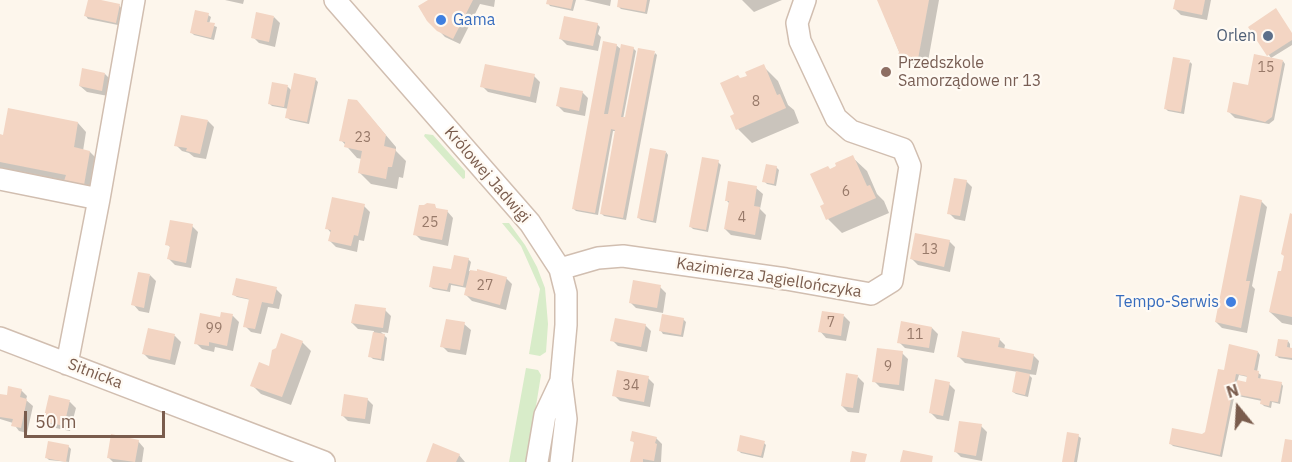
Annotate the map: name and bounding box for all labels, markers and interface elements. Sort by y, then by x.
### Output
place label: Gama [453,10,495,30]
marker: Gama [434,13,448,27]
place label: Orlen [1217,26,1256,46]
marker: Orlen [1261,29,1275,43]
place label: Przedszkole Samorządowe nr 13 [898,53,1041,91]
house number: 15 [1258,60,1274,76]
marker: Przedszkole Samorządowe nr 13 [879,65,893,79]
house number: 8 [752,94,760,110]
street label: Królowej Jadwigi [440,123,534,227]
house number: 23 [355,130,371,146]
house number: 6 [842,184,850,200]
house number: 4 [738,210,746,226]
house number: 25 [422,215,438,231]
house number: 13 [922,242,938,258]
street label: Kazimierza Jagiellończyka [675,254,863,302]
house number: 27 [477,278,493,294]
place label: Tempo-Serwis [1116,292,1219,312]
marker: Tempo-Serwis [1224,295,1238,309]
house number: 7 [827,315,835,331]
house number: 99 [206,321,222,337]
house number: 11 [907,327,923,343]
street label: Sitnicka [65,355,125,393]
house number: 9 [884,359,892,375]
house number: 34 [623,378,639,394]
north arrow [1208,378,1268,438]
text: N [1224,380,1241,402]
scale bar [27,399,168,437]
text: 50 m [35,410,77,433]

